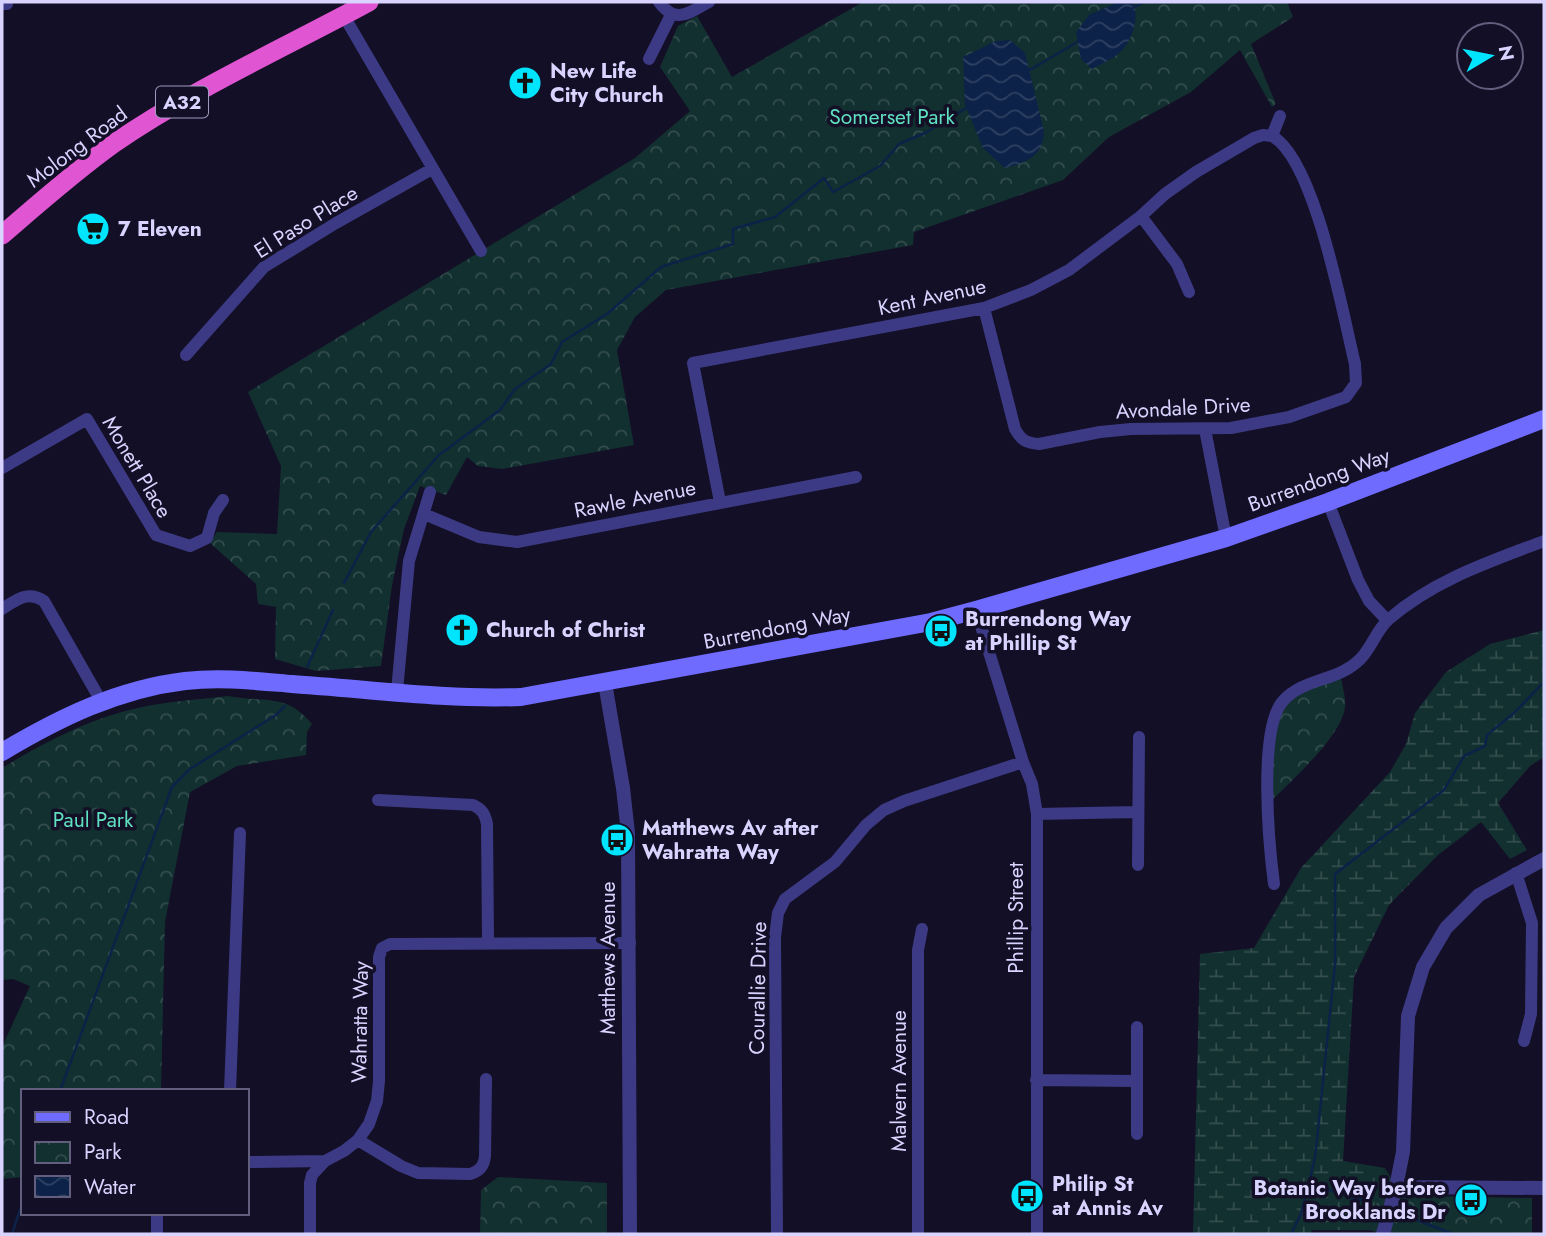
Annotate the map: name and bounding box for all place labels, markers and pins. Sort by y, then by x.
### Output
place label: New Life City Church [550,56,664,110]
church icon: New Life City Church [506,64,544,102]
supermarket icon: 7 Eleven [74,210,112,248]
place label: 7 Eleven [118,214,202,244]
place label: Burrendong Way at Phillip St [965,604,1132,658]
church icon: Church of Christ [443,611,481,649]
bus stop icon: Burrendong Way at Phillip St [922,612,960,650]
place label: Church of Christ [486,615,645,645]
place label: Matthews Av after Wahratta Way [642,813,819,867]
bus stop icon: Matthews Av after Wahratta Way [598,821,636,859]
place label: Philip St at Annis Av [1052,1169,1164,1223]
place label: Botanic Way before Brooklands Dr [1253,1173,1446,1227]
bus stop icon: Philip St at Annis Av [1008,1177,1046,1215]
bus stop icon: Botanic Way before Brooklands Dr [1452,1181,1490,1219]

